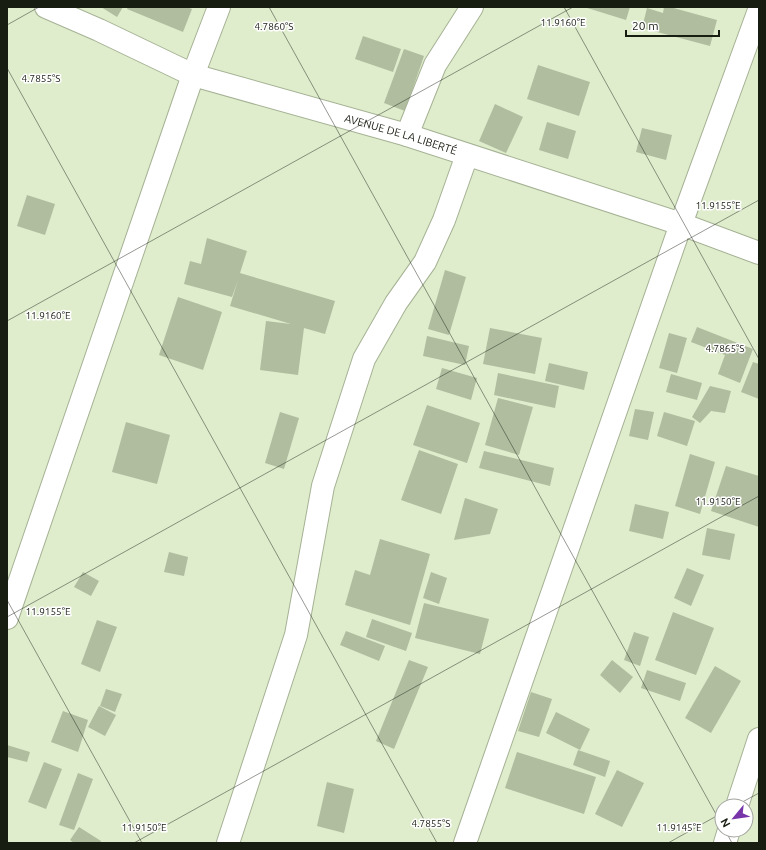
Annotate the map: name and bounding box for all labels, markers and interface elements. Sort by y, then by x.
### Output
scale bar [626,12,719,38]
text: 11.9160°E [540,17,586,28]
text: 20 m [632,19,659,32]
text: 4.7860°S [254,21,294,32]
text: 4.7855°S [21,73,61,84]
street label: AVENUE DE LA LIBERTÉ [343,112,459,157]
text: 11.9155°E [695,200,741,211]
text: 11.9160°E [25,310,71,321]
text: 4.7865°S [705,343,745,354]
text: 11.9150°E [695,496,741,507]
text: 11.9155°E [25,606,71,617]
north arrow [714,798,754,838]
text: N [718,816,732,829]
text: 4.7855°S [411,818,451,829]
text: 11.9150°E [121,822,167,833]
text: 11.9145°E [656,822,702,833]

